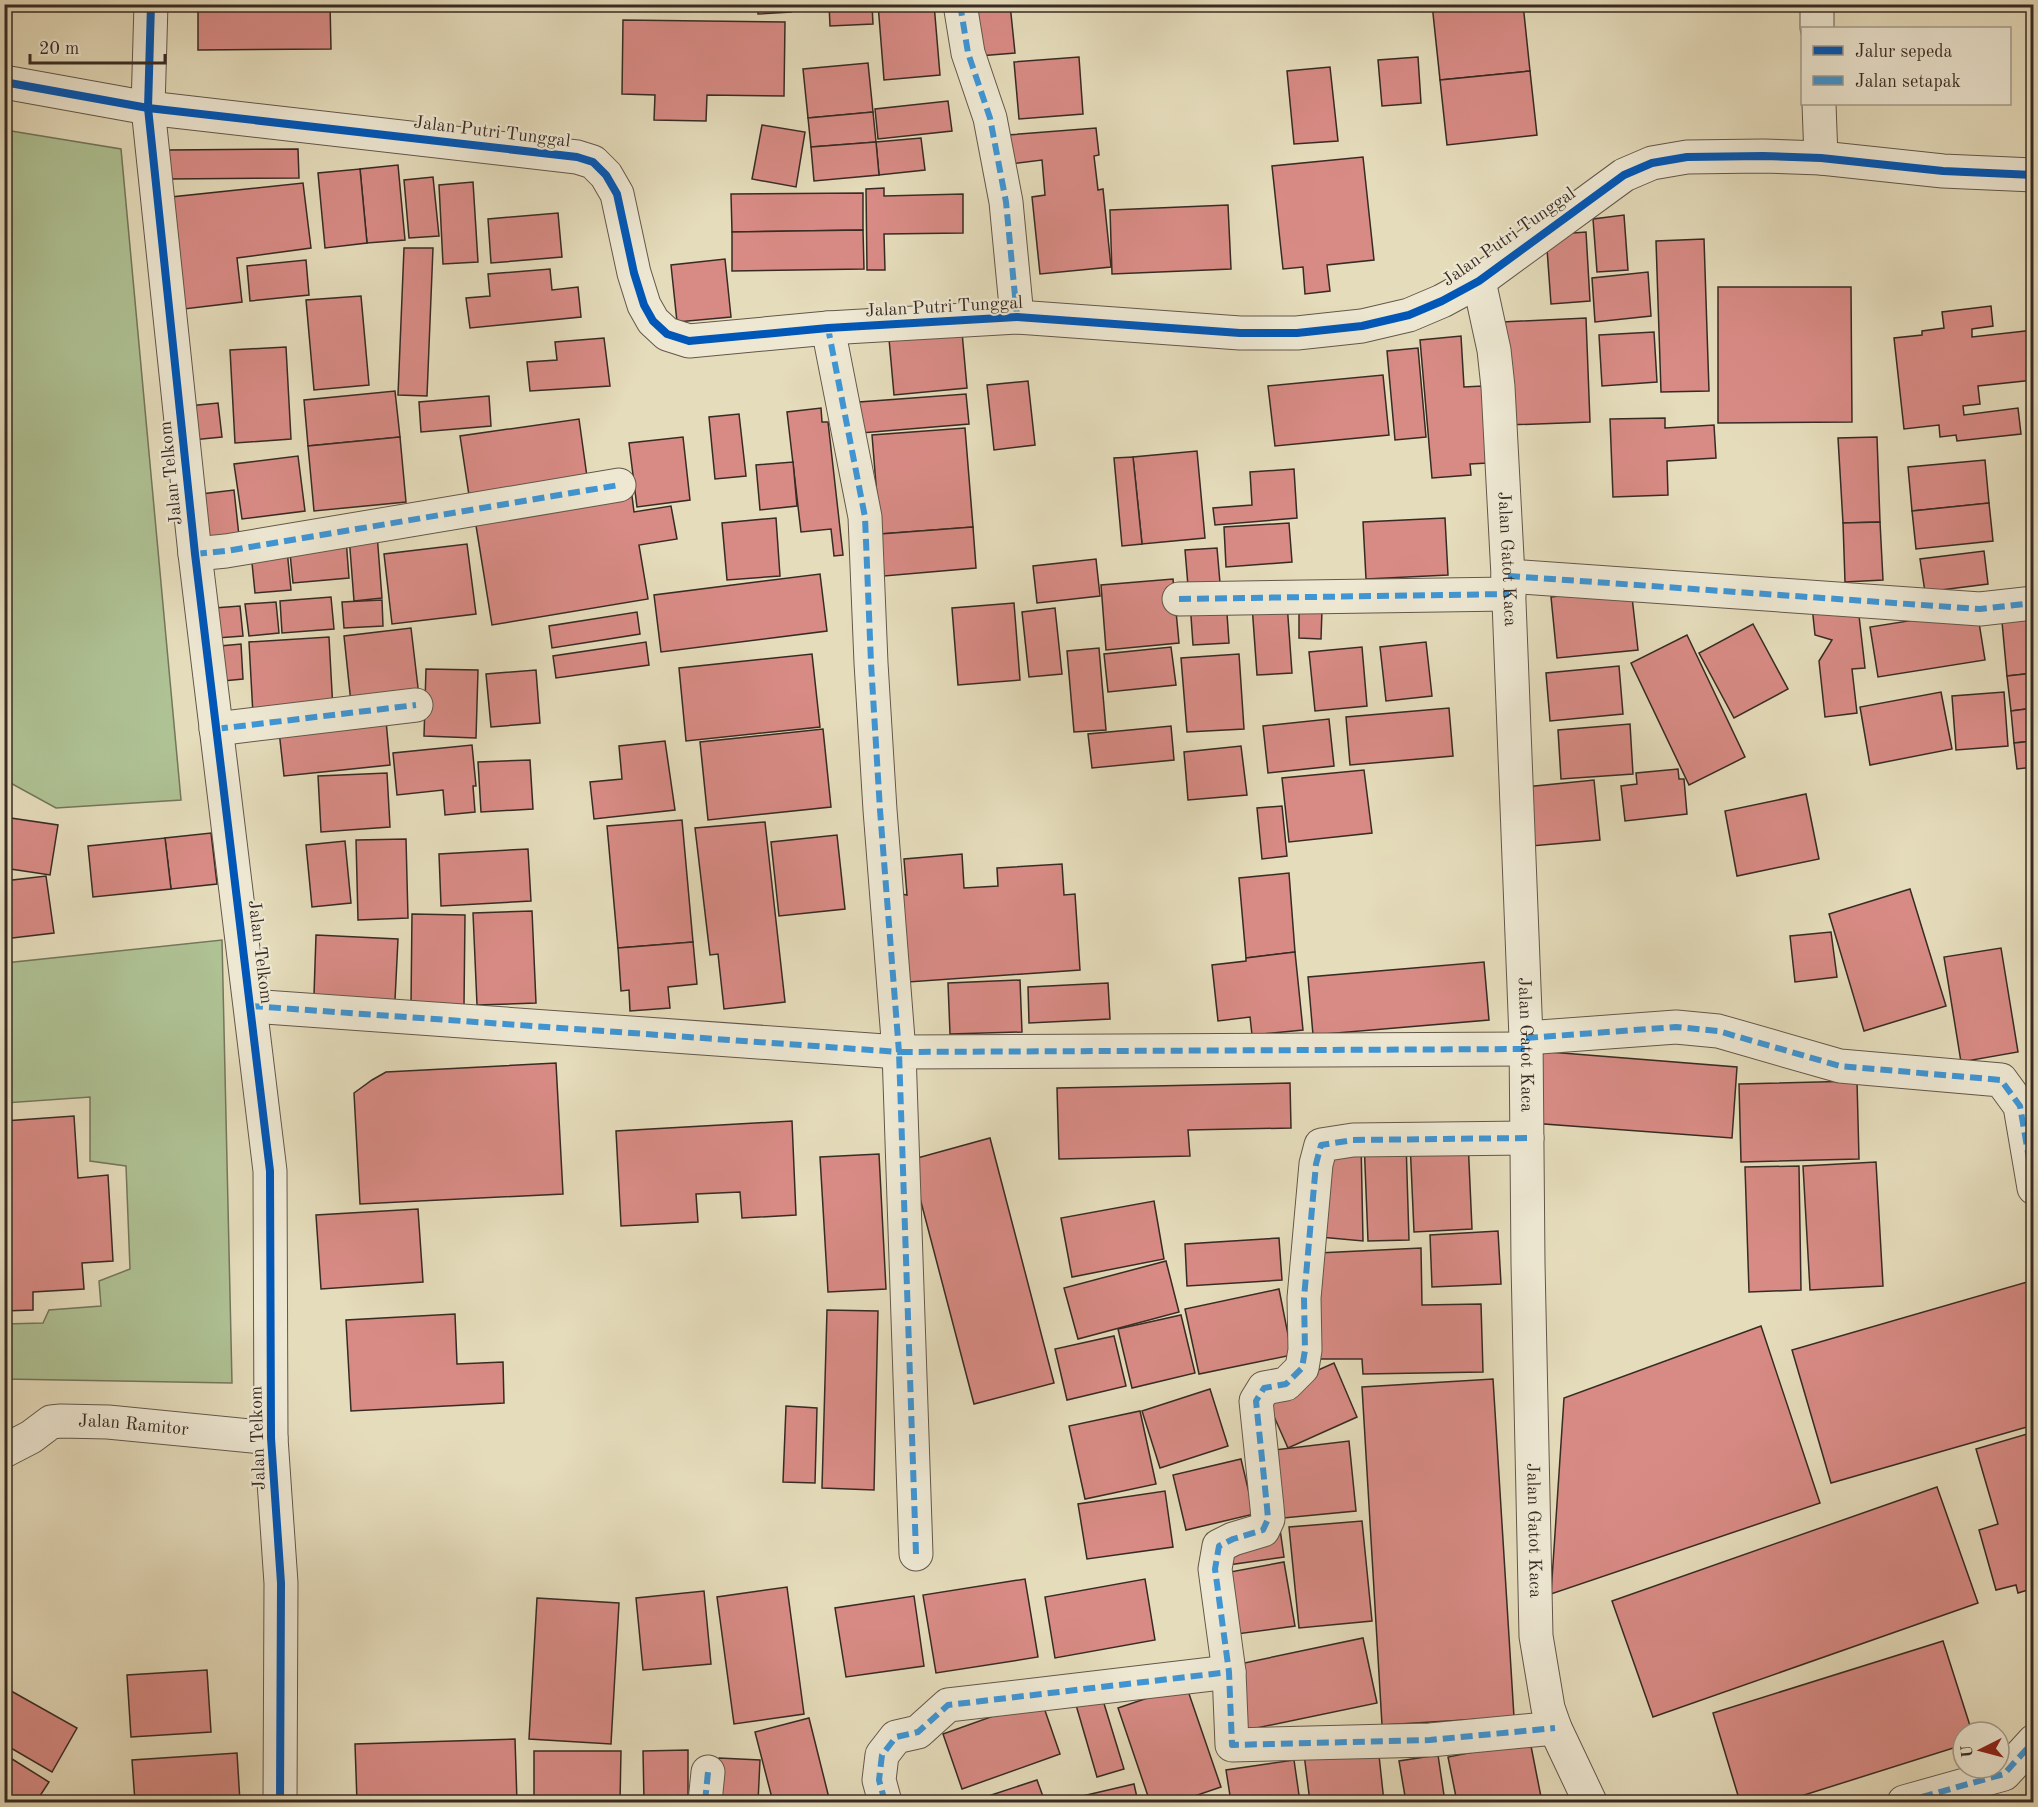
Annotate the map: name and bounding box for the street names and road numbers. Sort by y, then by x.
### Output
street label: Jalan Putri Tunggal [413,113,572,151]
street label: Jalan Putri Tunggal [1439,184,1579,290]
street label: Jalan Putri Tunggal [865,294,1023,320]
street label: Jalan Telkom [157,420,185,526]
street label: Jalan Gatot Kaca [1495,491,1519,627]
street label: Jalan Telkom [245,899,275,1005]
street label: Jalan Gatot Kaca [1515,977,1536,1112]
street label: Jalan Telkom [247,1385,269,1491]
street label: Jalan Ramitor [78,1412,190,1439]
street label: Jalan Gatot Kaca [1523,1463,1544,1598]

